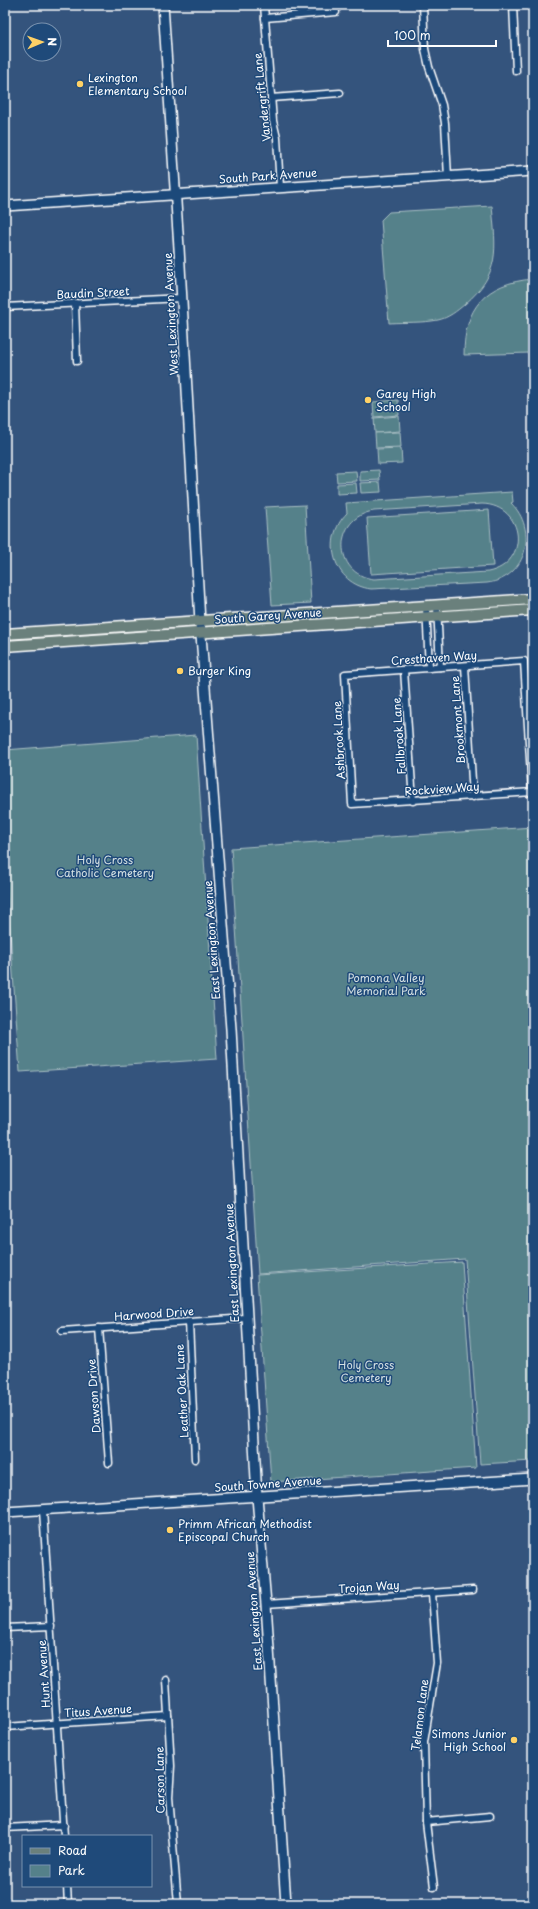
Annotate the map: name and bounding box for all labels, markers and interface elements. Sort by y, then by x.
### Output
north arrow [22,22,62,62]
scale bar [388,22,496,48]
text: 100 m [394,26,431,44]
text: N [44,37,61,47]
street label: Vandergrift Lane [248,52,275,142]
place label: Lexington Elementary School [88,69,187,99]
marker: Lexington Elementary School [75,79,85,89]
street label: South Park Avenue [218,164,318,187]
street label: West Lexington Avenue [159,252,182,376]
street label: Baudin Street [56,282,130,303]
place label: Garey High School [376,385,436,415]
marker: Garey High School [363,395,373,405]
street label: South Garey Avenue [214,603,322,628]
street label: Cresthaven Way [390,646,478,669]
place label: Burger King [188,662,251,679]
marker: Burger King [175,666,185,676]
street label: Brookmont Lane [446,675,469,765]
street label: Fallbrook Lane [387,697,410,775]
street label: Ashbrook Lane [328,700,349,780]
street label: Rockview Way [404,777,480,800]
park label: Holy Cross Catholic Cemetery [56,851,154,881]
street label: East Lexington Avenue [199,880,224,1000]
park label: Pomona Valley Memorial Park [346,969,426,999]
street label: East Lexington Avenue [220,1203,243,1323]
street label: Harwood Drive [114,1302,194,1325]
street label: Leather Oak Lane [171,1344,192,1438]
park label: Holy Cross Cemetery [338,1356,394,1386]
street label: Dawson Drive [82,1358,105,1434]
street label: South Towne Avenue [214,1471,322,1496]
place label: Primm African Methodist Episcopal Church [178,1515,312,1545]
marker: Primm African Methodist Episcopal Church [165,1525,175,1535]
street label: East Lexington Avenue [241,1551,266,1671]
street label: Trojan Way [338,1576,400,1597]
street label: Hunt Avenue [33,1640,54,1709]
street label: Telamon Lane [407,1678,432,1752]
street label: Titus Avenue [64,1700,132,1721]
place label: Simons Junior High School [431,1725,506,1755]
marker: Simons Junior High School [509,1735,519,1745]
street label: Carson Lane [150,1746,169,1814]
legend [22,1835,152,1887]
text: Road [58,1841,87,1859]
text: Park [58,1861,85,1879]

